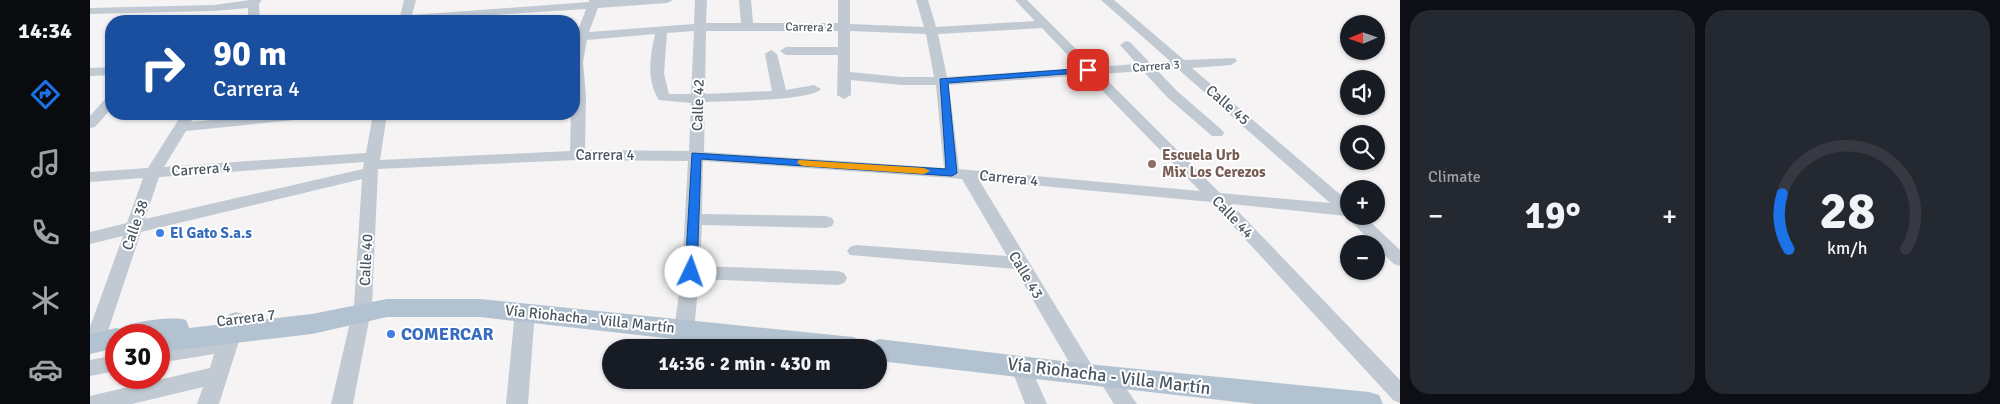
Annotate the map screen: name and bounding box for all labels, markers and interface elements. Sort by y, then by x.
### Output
north arrow [1340,15,1385,60]
map controls [1340,15,1385,280]
text: 14:34 [18,17,72,44]
street label: Carrera 2 [785,20,833,35]
text: 90 m [213,32,287,75]
icon: right [130,35,195,100]
pin [1067,49,1109,91]
icon: arrive [1074,56,1102,84]
street label: Carrera 3 [1132,57,1180,76]
button: sound [1340,70,1385,115]
text: Carrera 4 [213,75,300,102]
icon: directions [28,77,63,112]
street label: Calle 42 [688,79,708,131]
street label: Calle 45 [1202,81,1254,129]
button: search [1340,125,1385,170]
icon: music [28,146,63,181]
street label: Carrera 4 [575,146,635,164]
place label: Escuela Urb Mix Los Cerezos [1162,146,1266,181]
street label: Carrera 4 [171,158,231,180]
marker: Escuela Urb Mix Los Cerezos [1146,158,1158,170]
street label: Carrera 4 [979,166,1039,190]
text: Climate [1428,167,1481,187]
text: 28 [1819,179,1876,243]
button: + [1340,180,1385,225]
street label: Calle 44 [1208,192,1258,242]
text: 19° [1524,192,1581,239]
street label: Calle 38 [118,197,152,253]
text: − [1428,199,1443,233]
text: + [1662,199,1677,233]
icon: phone [28,215,63,250]
place label: El Gato S.a.s [170,224,252,242]
marker: El Gato S.a.s [154,227,166,239]
street label: Calle 40 [356,234,376,286]
button: − [1340,235,1385,280]
text: km/h [1827,237,1868,259]
position arrow [664,245,716,297]
street label: Calle 43 [1005,248,1047,302]
icon: climate [28,283,63,318]
street label: Vía Riohacha - Villa Martín [504,301,676,337]
street label: Carrera 7 [215,305,277,331]
place label: COMERCAR [401,323,494,345]
speed limit sign: 30 [105,324,170,389]
marker: COMERCAR [385,328,397,340]
icon: car [28,352,63,387]
text: 14:36 · 2 min · 430 m [658,352,831,376]
street label: Vía Riohacha - Villa Martín [1006,353,1212,399]

